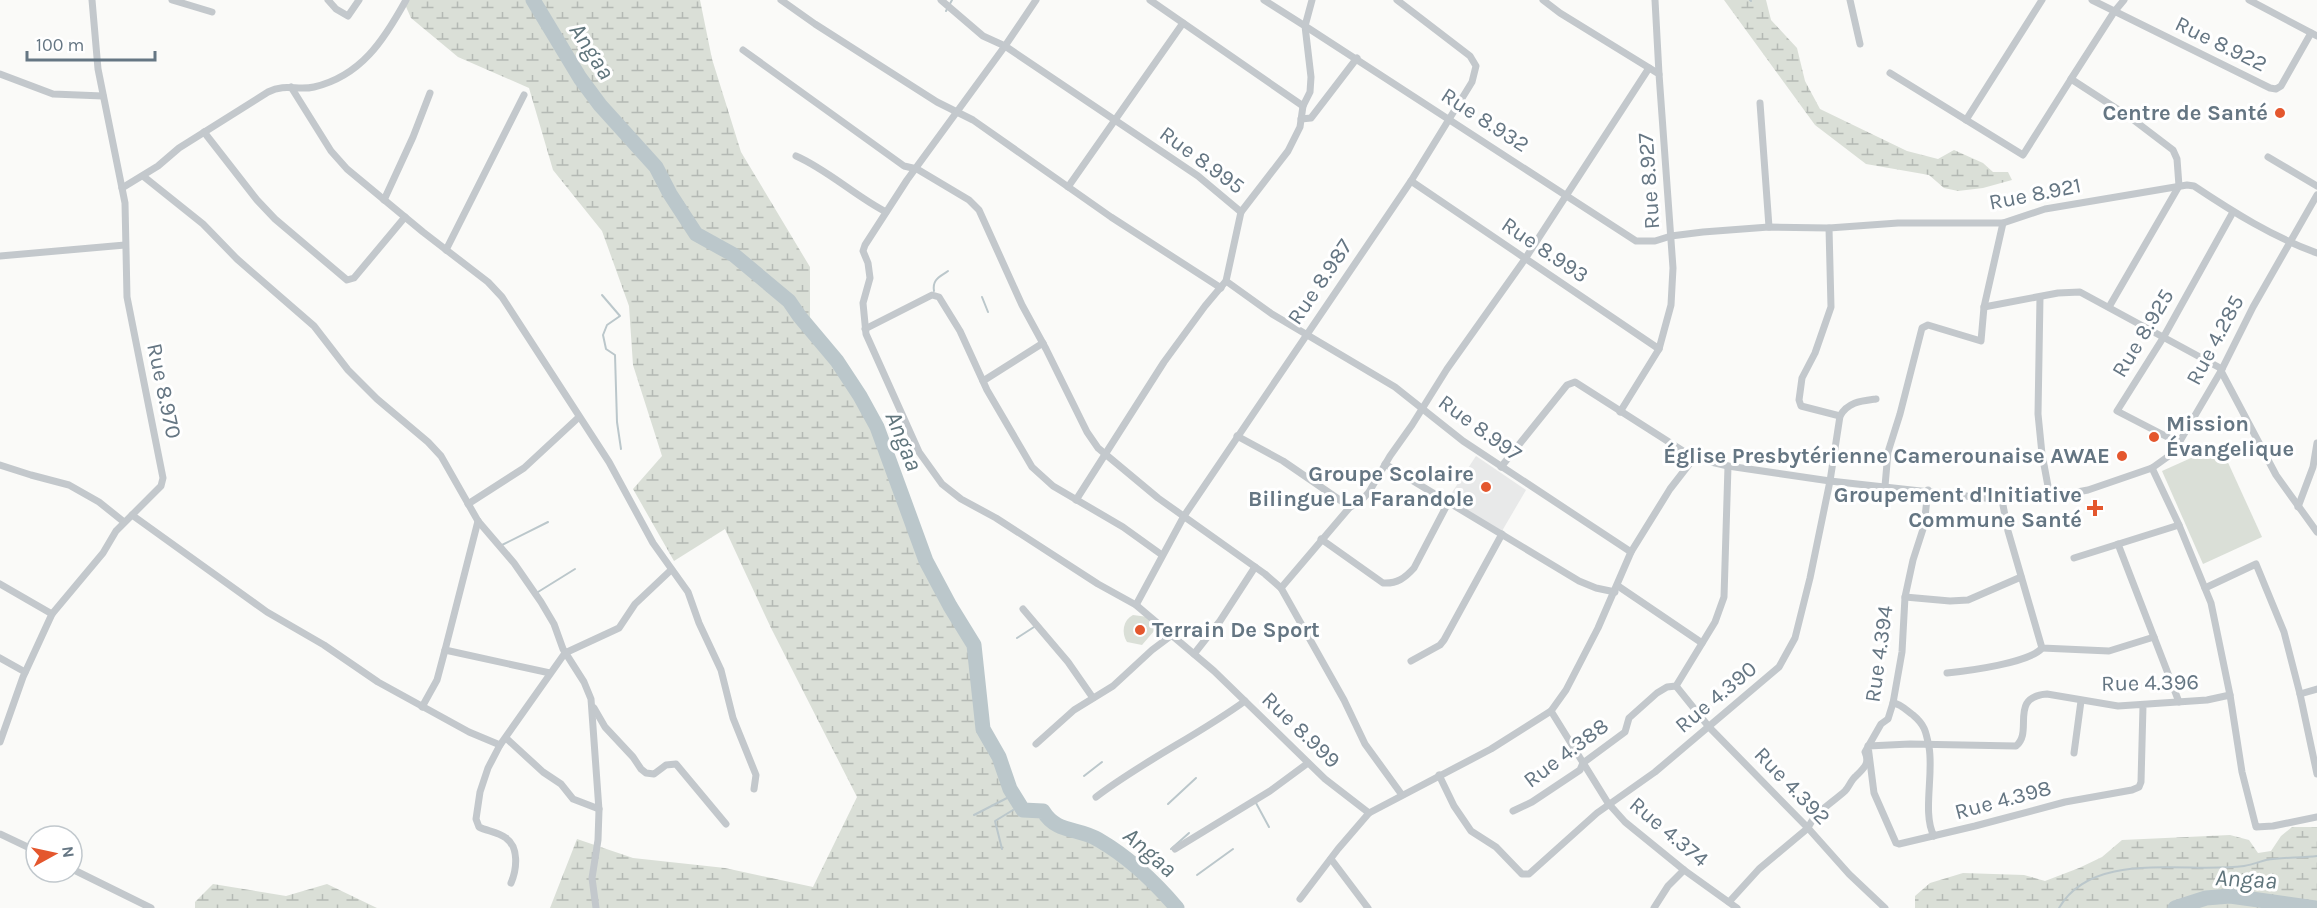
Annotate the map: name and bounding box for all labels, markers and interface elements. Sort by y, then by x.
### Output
street label: Rue 8.922 [2171,11,2271,77]
water label: Angaa [563,17,621,85]
scale bar [27,24,154,62]
text: 100 m [36,34,84,56]
street label: Rue 8.932 [1436,82,1534,158]
place label: Centre de Santé [2102,100,2268,126]
marker: Centre de Santé [2273,106,2287,120]
street label: Rue 8.995 [1154,120,1250,200]
street label: Rue 8.927 [1633,132,1665,230]
street label: Rue 8.921 [1987,172,2083,216]
street label: Rue 8.993 [1497,211,1593,289]
street label: Rue 8.987 [1282,234,1358,330]
street label: Rue 8.925 [2106,284,2180,382]
street label: Rue 4.285 [2180,291,2250,389]
street label: Rue 8.970 [141,341,187,441]
street label: Rue 8.997 [1433,389,1527,467]
water label: Angaa [879,407,929,475]
place label: Mission Évangelique [2166,411,2294,462]
marker: Mission Évangelique [2147,430,2161,444]
place label: Église Presbytérienne Camerounaise AWAE [1663,442,2110,469]
marker: Église Presbytérienne Camerounaise AWAE [2115,449,2129,463]
place label: Groupe Scolaire Bilingue La Farandole [1248,461,1474,512]
marker: Groupe Scolaire Bilingue La Farandole [1479,480,1493,494]
place label: Groupement d'Initiative Commune Santé [1834,482,2082,533]
marker: Groupement d'Initiative Commune Santé [2086,499,2104,517]
street label: Rue 4.394 [1859,604,1899,704]
place label: Terrain De Sport [1152,617,1320,643]
marker: Terrain De Sport [1133,623,1147,637]
street label: Rue 4.390 [1670,655,1762,739]
street label: Rue 4.396 [2101,669,2199,697]
street label: Rue 8.999 [1256,686,1346,774]
street label: Rue 4.388 [1518,713,1614,793]
street label: Rue 4.392 [1749,742,1835,830]
street label: Rue 4.398 [1952,775,2054,825]
street label: Rue 4.374 [1624,791,1714,873]
water label: Angaa [1117,821,1183,883]
north arrow [24,824,84,884]
text: N [58,845,79,859]
water label: Angaa [2214,863,2278,895]

